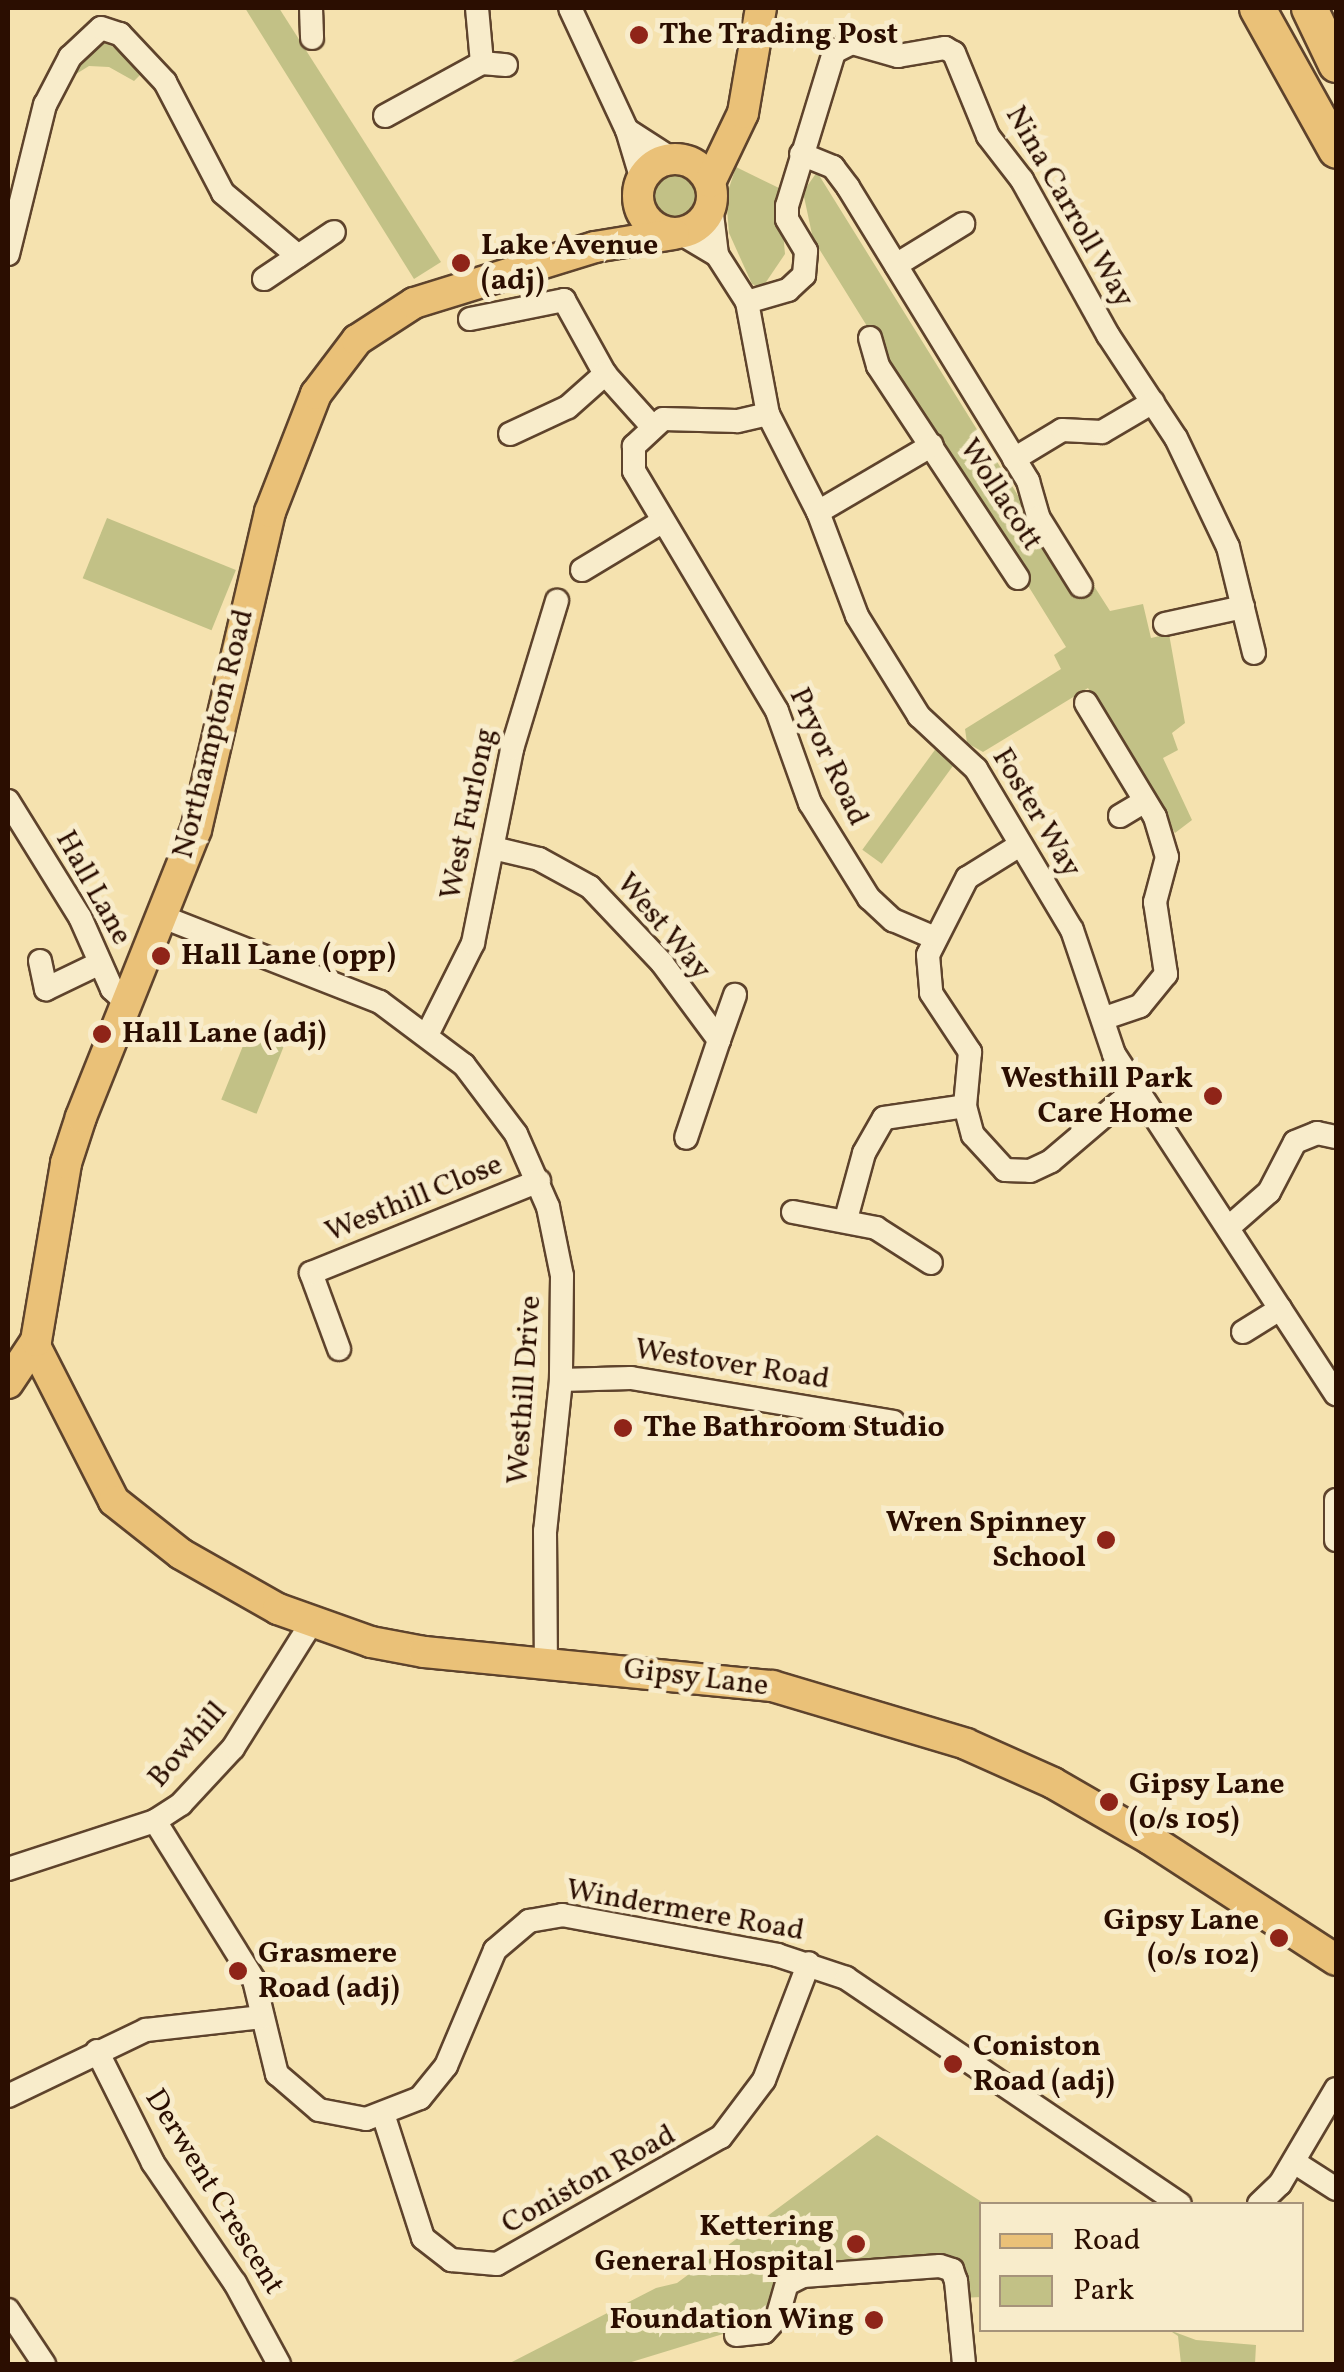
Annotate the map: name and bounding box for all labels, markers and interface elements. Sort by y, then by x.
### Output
place label: The Trading Post [659,17,898,53]
marker: The Trading Post [628,24,650,46]
street label: Nina Carroll Way [996,99,1142,315]
place label: Lake Avenue (adj) [481,228,658,298]
marker: Lake Avenue (adj) [450,252,472,274]
street label: Wollacott [950,432,1050,558]
street label: Northampton Road [166,606,262,862]
street label: Pryor Road [780,682,876,832]
street label: West Furlong [433,725,505,903]
street label: Foster Way [983,741,1089,885]
street label: Hall Lane [47,824,139,952]
street label: West Way [608,866,718,988]
place label: Hall Lane (opp) [181,938,396,974]
marker: Hall Lane (opp) [150,945,172,967]
place label: Hall Lane (adj) [122,1016,327,1052]
marker: Hall Lane (adj) [91,1023,113,1045]
place label: Westhill Park Care Home [1001,1061,1193,1132]
marker: Westhill Park Care Home [1202,1085,1224,1107]
street label: Westhill Close [320,1147,508,1251]
street label: Westhill Drive [500,1294,550,1486]
street label: Westover Road [632,1332,832,1398]
place label: The Bathroom Studio [643,1410,945,1446]
marker: The Bathroom Studio [612,1417,634,1439]
place label: Wren Spinney School [886,1505,1086,1576]
marker: Wren Spinney School [1095,1529,1117,1551]
street label: Gipsy Lane [621,1651,771,1705]
street label: Bowhill [141,1695,235,1795]
place label: Gipsy Lane (o/s 105) [1129,1767,1285,1838]
marker: Gipsy Lane (o/s 105) [1098,1791,1120,1813]
street label: Windermere Road [563,1872,807,1950]
place label: Gipsy Lane (o/s 102) [1103,1903,1259,1974]
marker: Gipsy Lane (o/s 102) [1268,1927,1290,1949]
place label: Grasmere Road (adj) [258,1936,400,2006]
marker: Grasmere Road (adj) [227,1960,249,1982]
place label: Coniston Road (adj) [973,2029,1115,2100]
marker: Coniston Road (adj) [942,2053,964,2075]
street label: Derwent Crescent [136,2083,292,2301]
street label: Coniston Road [496,2117,682,2243]
legend [979,2202,1304,2332]
place label: Kettering General Hospital [594,2209,834,2280]
text: Road [1073,2220,1141,2262]
marker: Kettering General Hospital [843,2231,869,2257]
text: Park [1073,2270,1134,2312]
place label: Foundation Wing [609,2302,854,2338]
marker: Foundation Wing [863,2309,885,2331]

